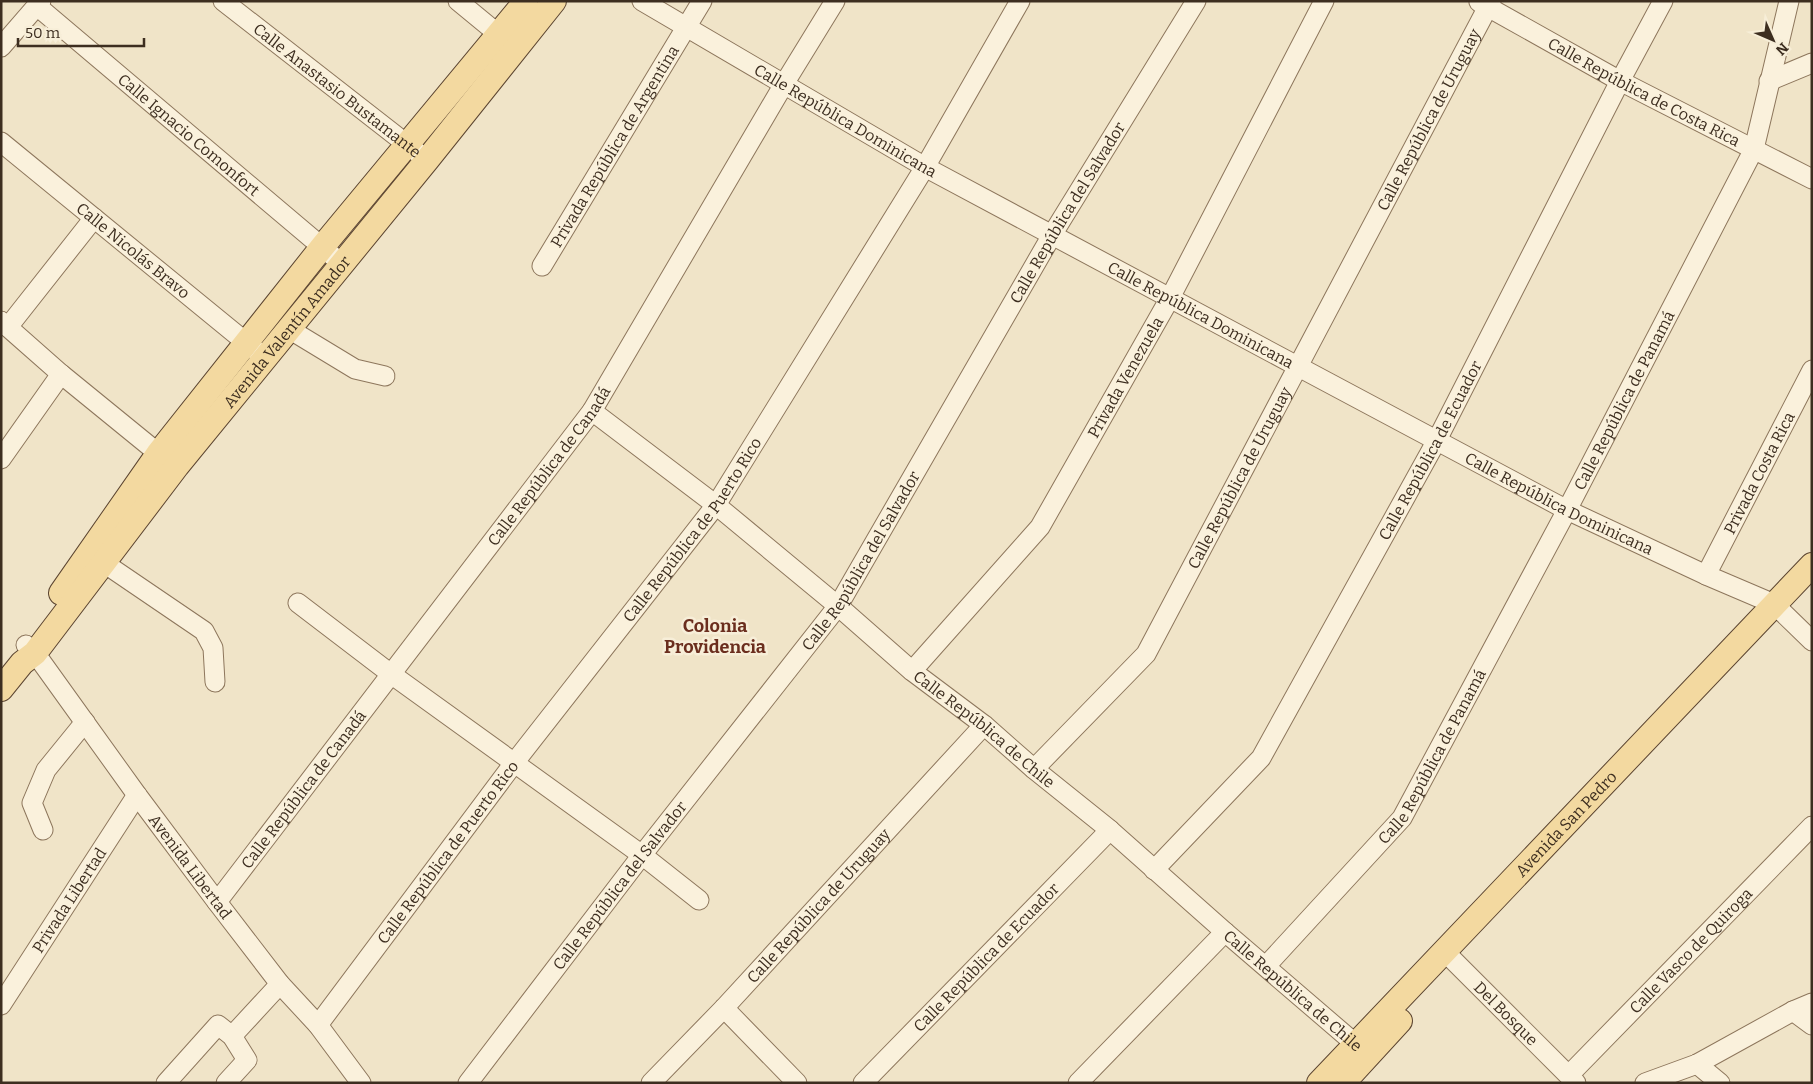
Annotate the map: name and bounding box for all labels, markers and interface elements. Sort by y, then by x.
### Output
scale bar [18,15,144,47]
north arrow [1748,15,1798,65]
street label: Calle Anastasio Bustamante [250,19,425,161]
text: 50 m [25,24,61,42]
street label: Calle República de Uruguay [1373,25,1484,214]
street label: Calle República de Costa Rica [1545,33,1744,150]
text: N [1772,39,1792,59]
street label: Privada República de Argentina [546,42,683,250]
street label: Calle República Dominicana [751,60,940,181]
street label: Calle Ignacio Comonfort [114,69,264,200]
street label: Calle República del Salvador [1005,118,1129,306]
street label: Calle Nicolás Bravo [73,198,194,302]
street label: Avenida Valentín Amador [219,252,354,411]
street label: Calle República Dominicana [1105,257,1297,372]
street label: Calle República de Panamá [1570,307,1678,493]
street label: Privada Venezuela [1083,313,1167,441]
street label: Calle República de Ecuador [1374,357,1485,543]
street label: Calle República de Canadá [483,383,614,549]
street label: Calle República de Uruguay [1183,383,1295,572]
street label: Privada Costa Rica [1719,408,1798,537]
street label: Calle República de Puerto Rico [619,434,765,626]
street label: Calle República Dominicana [1462,448,1656,559]
street label: Calle República del Salvador [797,468,923,654]
district label: Colonia Providencia [664,615,766,658]
street label: Calle República de Chile [910,666,1059,791]
street label: Calle República de Panamá [1374,666,1490,848]
street label: Calle República de Canadá [237,706,370,872]
street label: Calle República de Puerto Rico [373,757,522,947]
street label: Avenida San Pedro [1511,767,1620,880]
street label: Calle República del Salvador [548,797,690,973]
street label: Avenida Libertad [145,810,236,923]
street label: Calle República de Uruguay [743,824,894,987]
street label: Privada Libertad [28,844,110,956]
street label: Calle República de Ecuador [909,879,1063,1035]
street label: Calle Vasco de Quiroga [1625,884,1756,1017]
street label: Calle República de Chile [1220,926,1366,1055]
street label: Del Bosque [1470,977,1542,1049]

